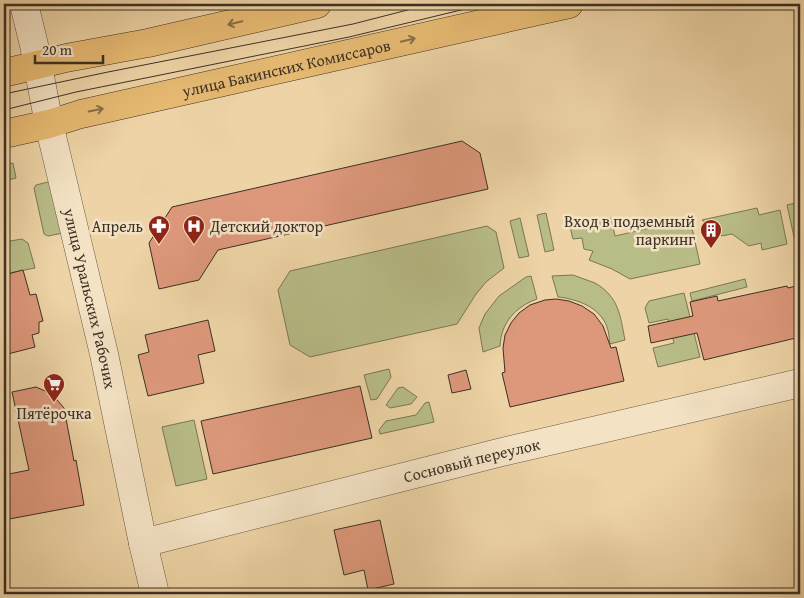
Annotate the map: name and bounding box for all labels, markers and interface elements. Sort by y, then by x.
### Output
one-way arrow [228,19,244,28]
scale bar [35,32,102,64]
street label: улица Бакинских Комиссаров [179,33,393,103]
one-way arrow [399,35,415,44]
text: 20 m [42,39,73,60]
one-way arrow [87,105,103,114]
street label: улица Уральских Рабочих [57,205,123,392]
place label: Вход в подземный паркинг [564,209,695,251]
place label: Апрель [92,214,143,238]
pharmacy icon: Апрель [147,214,171,245]
hospital icon: Детский доктор [182,214,206,245]
place label: Детский доктор [209,214,324,238]
building icon: Вход в подземный паркинг [699,218,723,249]
supermarket icon: Пятёрочка [42,372,66,403]
place label: Пятёрочка [17,401,92,425]
street label: Сосновый переулок [401,432,543,488]

